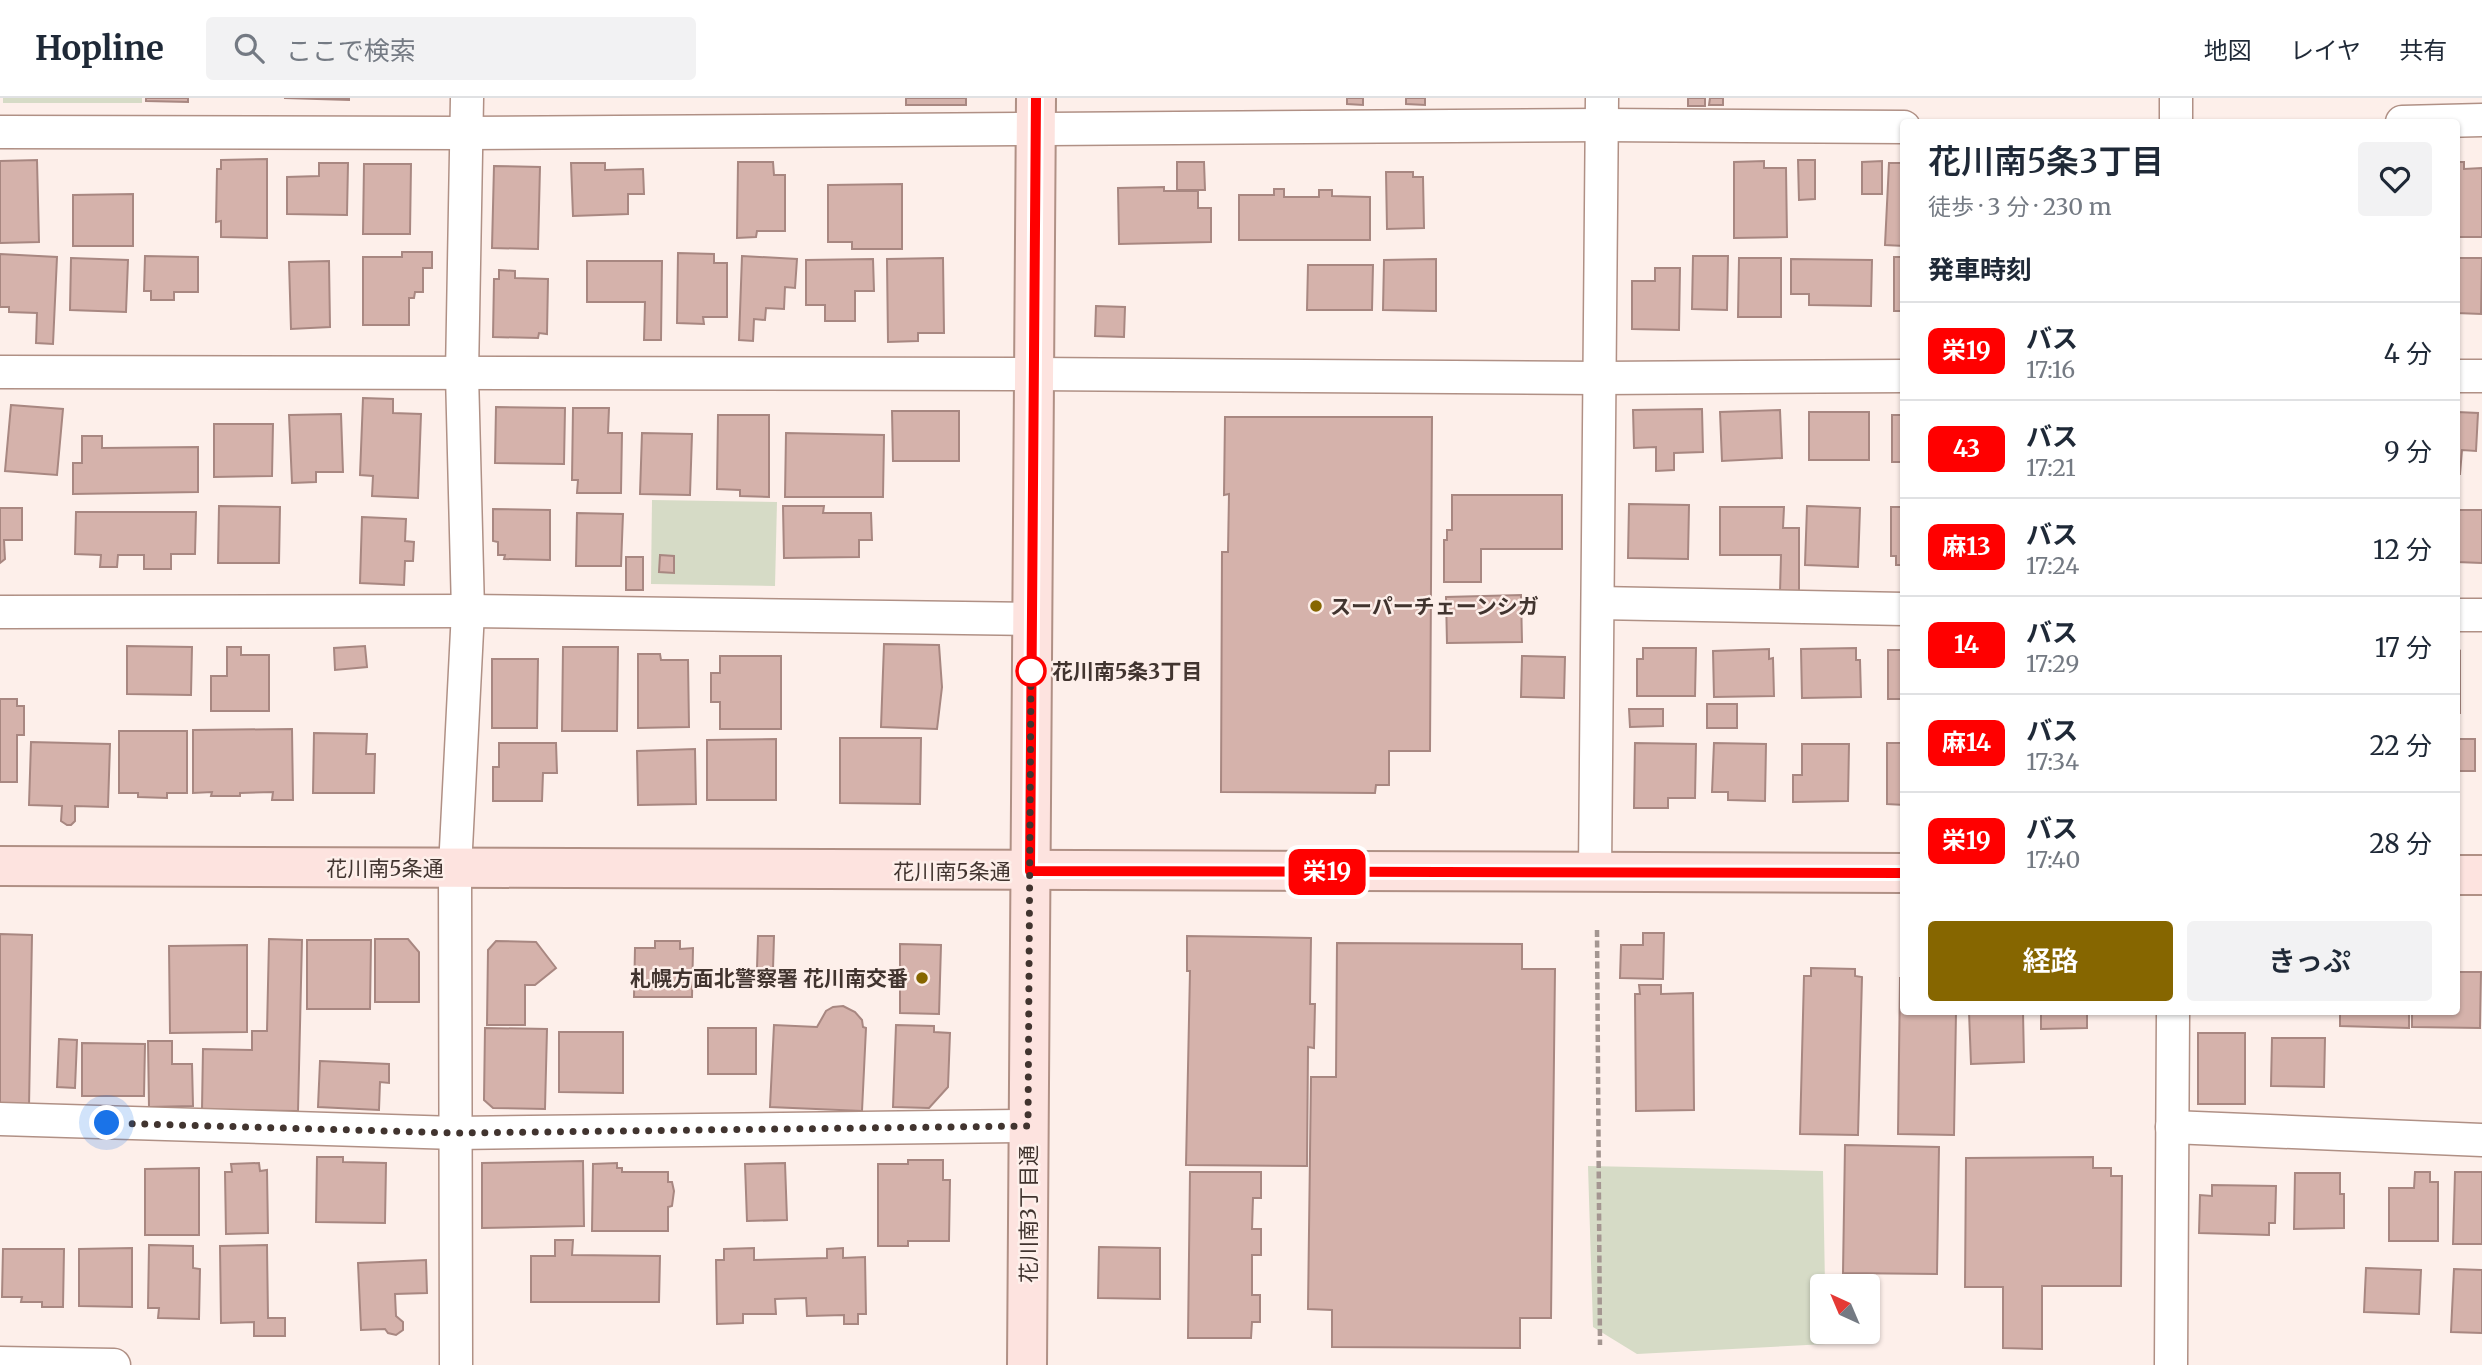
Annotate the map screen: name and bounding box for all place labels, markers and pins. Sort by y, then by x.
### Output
place label: スーパーチェーンシガ [1330,593,1539,620]
marker: スーパーチェーンシガ [1308,598,1324,614]
marker: 花川南5条3丁目 [1016,656,1046,686]
place label: 花川南5条3丁目 [1052,658,1202,685]
place label: 札幌方面北警察署 花川南交番 [630,965,908,992]
marker: 札幌方面北警察署 花川南交番 [914,970,930,986]

